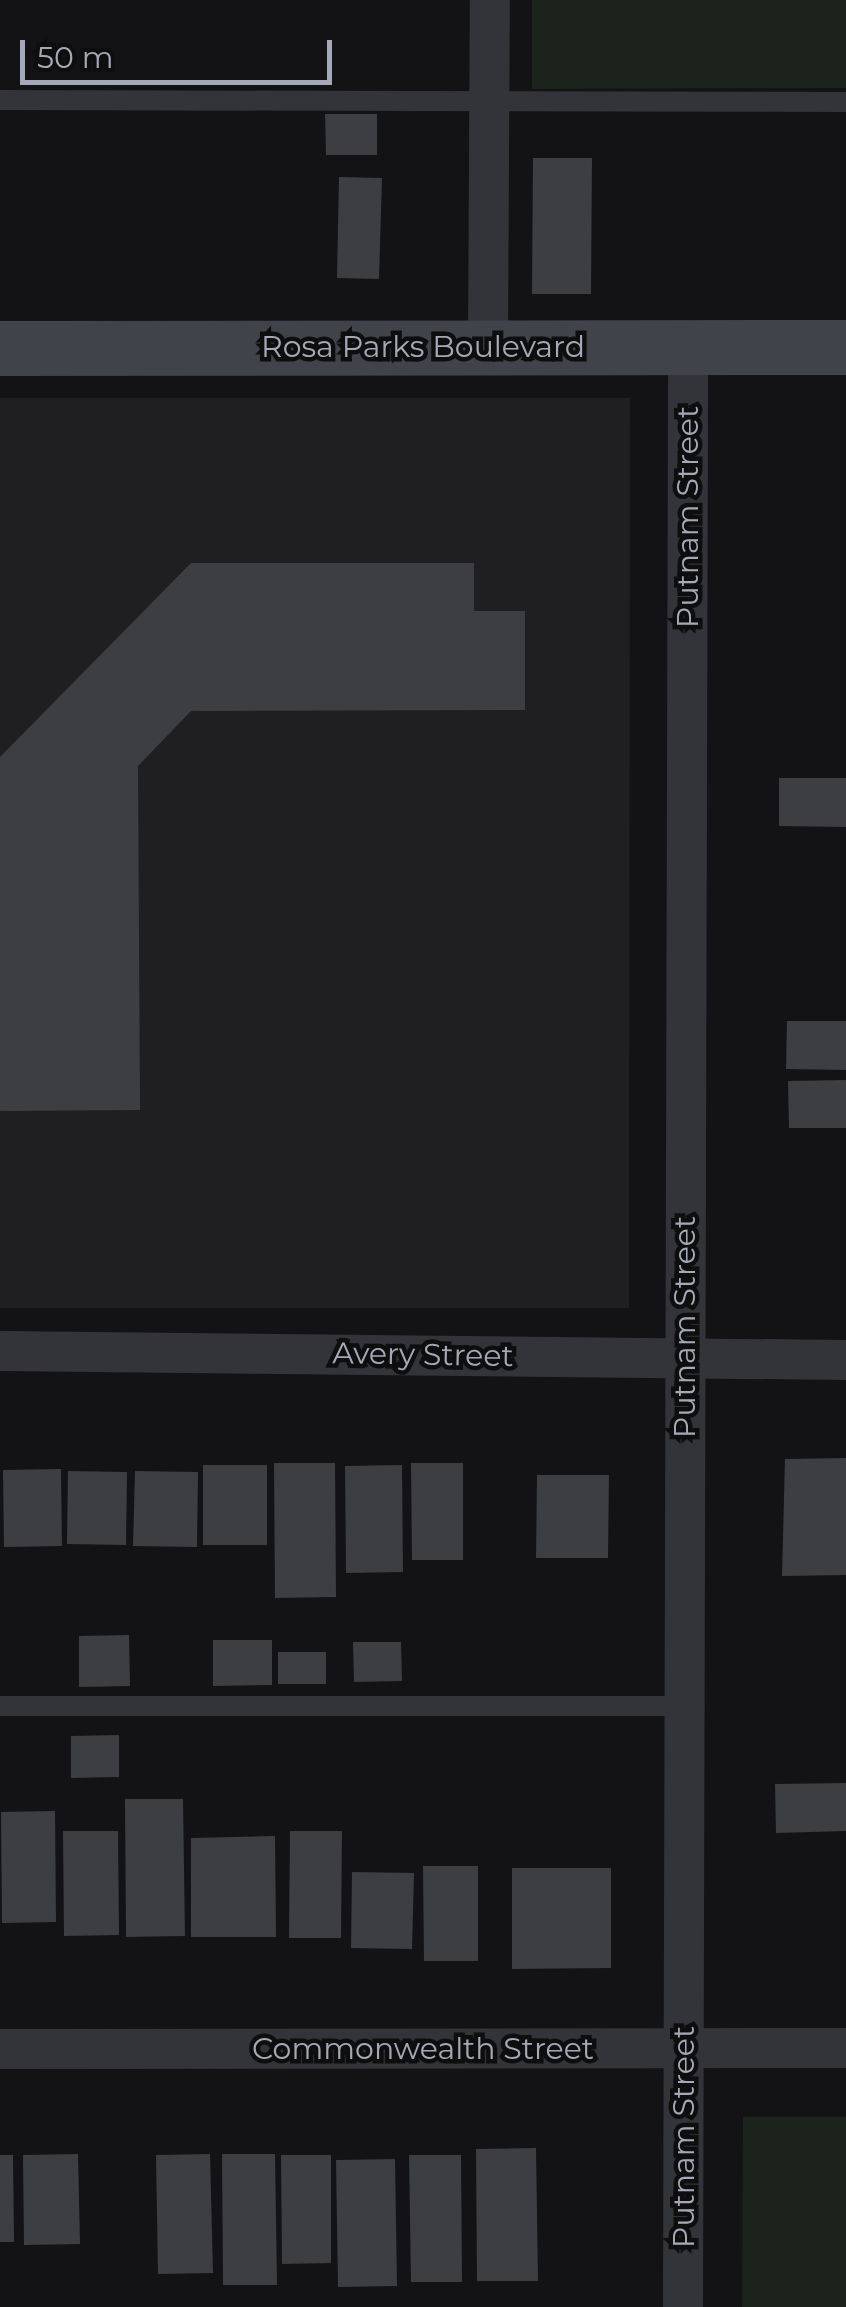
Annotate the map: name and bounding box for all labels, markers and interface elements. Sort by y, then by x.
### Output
scale bar [25,20,338,82]
text: 50 m [37,39,114,76]
street label: Rosa Parks Boulevard [261,329,585,365]
street label: Putnam Street [670,406,706,628]
street label: Putnam Street [667,1216,703,1438]
street label: Avery Street [332,1335,514,1375]
street label: Putnam Street [666,2026,702,2248]
street label: Commonwealth Street [252,2031,594,2067]

